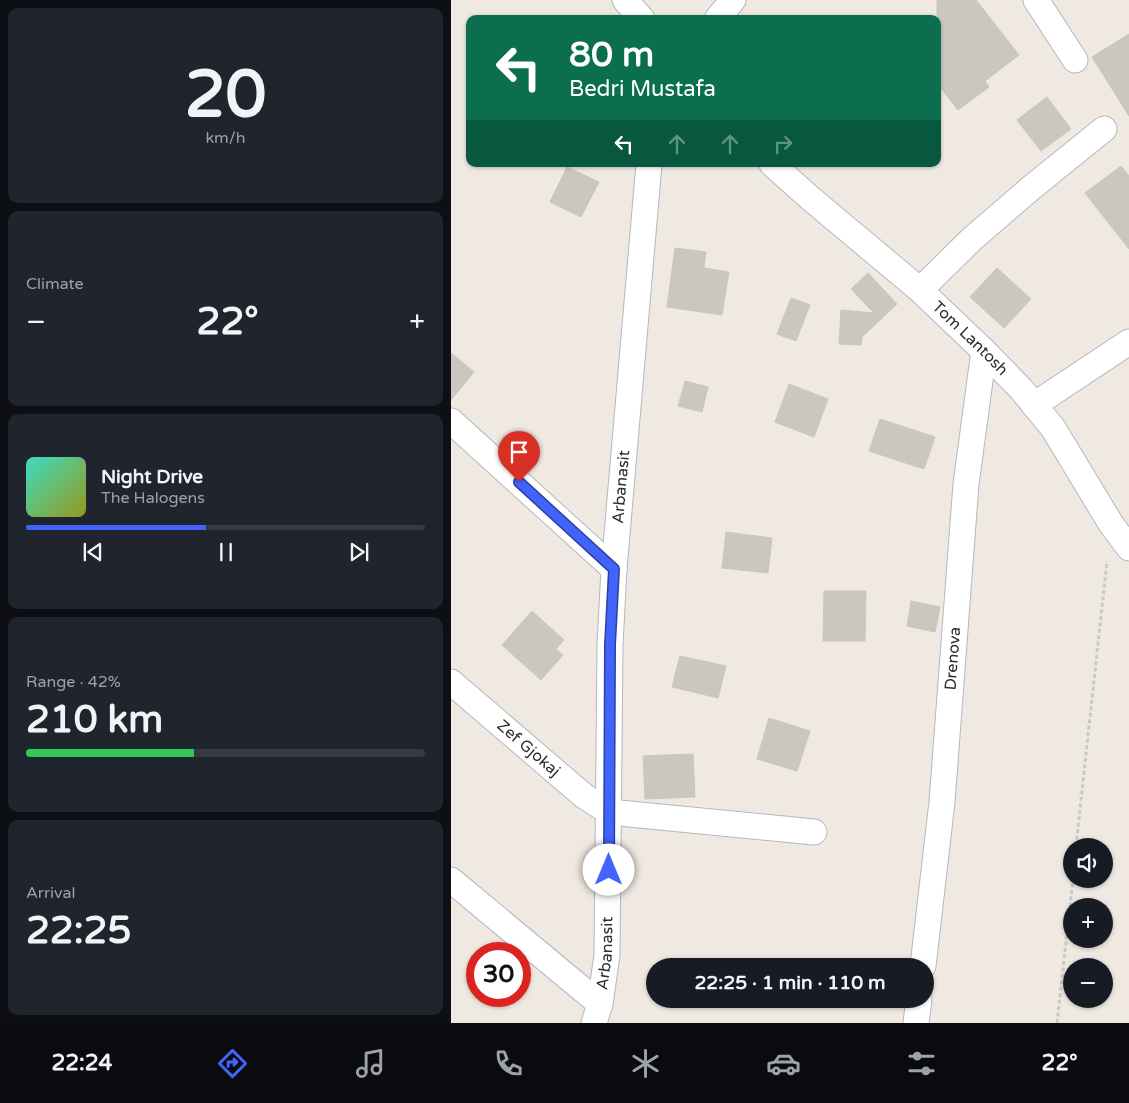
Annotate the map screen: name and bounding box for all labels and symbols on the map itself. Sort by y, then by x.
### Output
street label: Tom Lantosh [928,297,1012,380]
pin [498,431,540,482]
street label: Arbanasit [608,449,634,524]
street label: Drenova [940,626,965,691]
street label: Zef Gjokaj [493,716,564,781]
position arrow [582,843,634,895]
street label: Arbanasit [592,917,617,991]
speed limit sign: 30 [466,942,531,1007]

